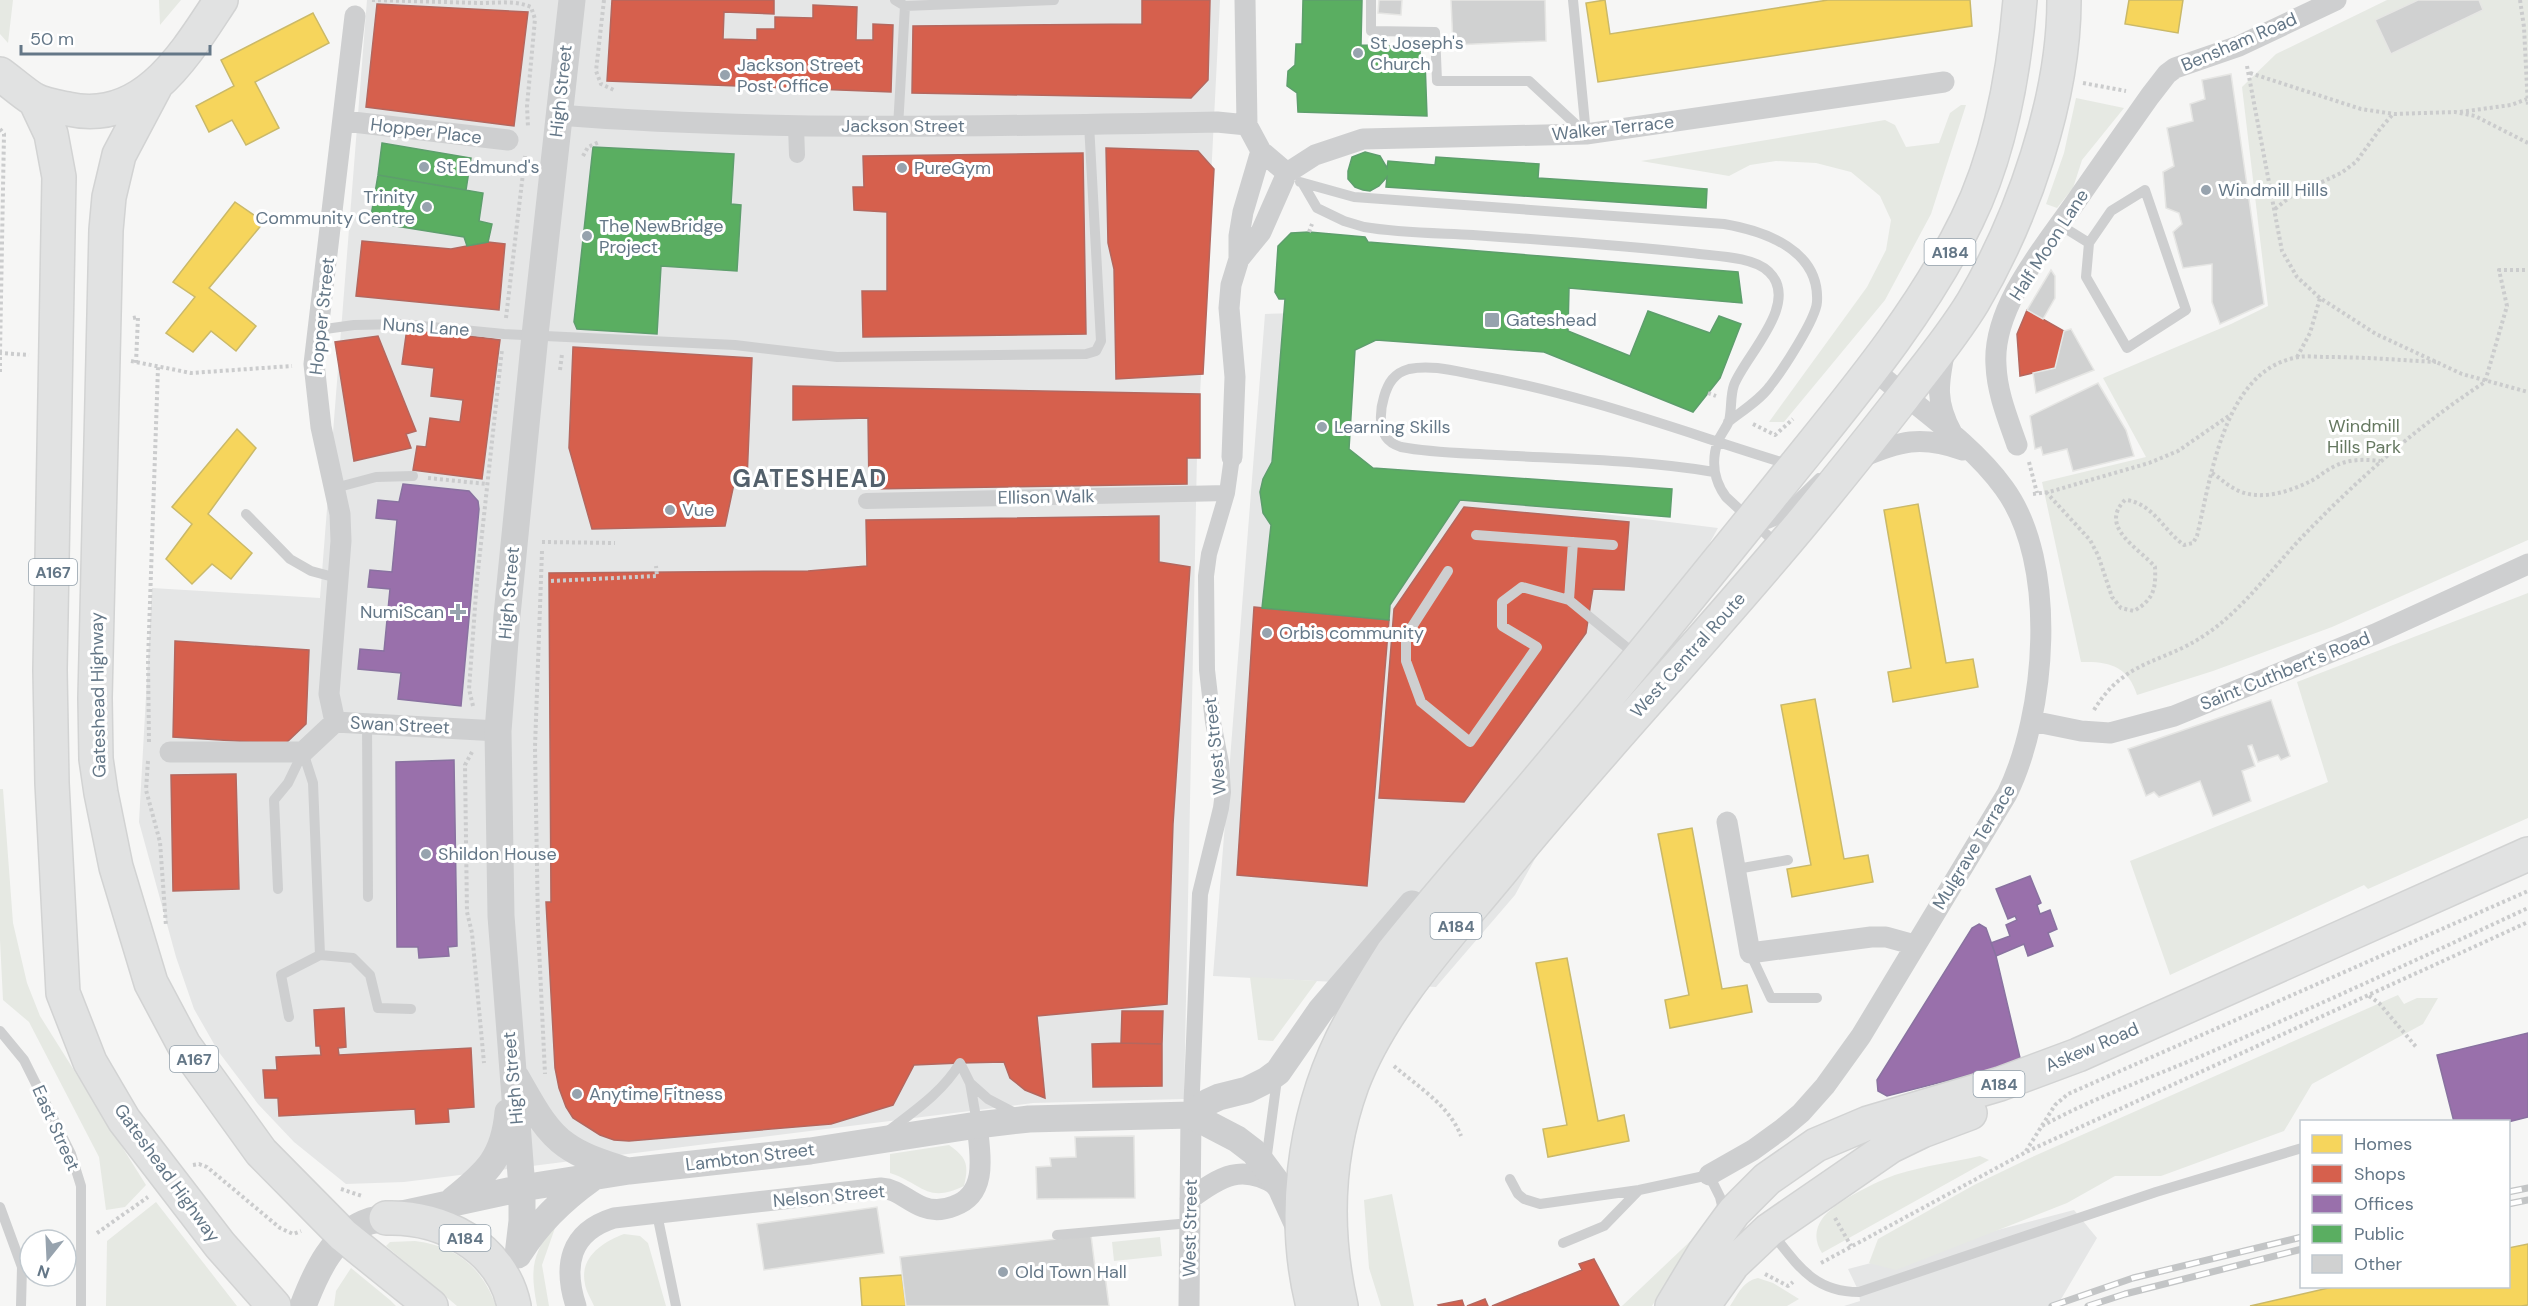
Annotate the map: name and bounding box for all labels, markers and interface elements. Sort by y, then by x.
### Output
street label: Bensham Road [2178,7,2300,77]
scale bar [21,18,210,56]
text: 50 m [30,27,74,51]
place label: St Joseph's Church [1370,31,1464,76]
street label: High Street [544,44,578,138]
marker: St Joseph's Church [1351,46,1365,60]
place label: Jackson Street Post Office [737,53,861,98]
marker: Jackson Street Post Office [718,68,732,82]
street label: Walker Terrace [1551,110,1675,146]
street label: Hopper Place [369,112,483,150]
street label: Jackson Street [841,114,965,138]
place label: St Edmund's [436,155,540,179]
place label: PureGym [914,156,991,180]
marker: St Edmund's [417,160,431,174]
marker: PureGym [895,161,909,175]
place label: Windmill Hills [2218,178,2328,202]
marker: Windmill Hills [2199,183,2213,197]
place label: Trinity Community Centre [255,185,415,230]
street label: Half Moon Lane [2004,185,2094,305]
marker: Trinity Community Centre [420,200,434,214]
place label: The NewBridge Project [599,214,724,259]
marker: The NewBridge Project [580,229,594,243]
road number: A184 [1924,239,1976,265]
street label: Hopper Street [304,256,340,376]
place label: Gateshead [1506,308,1597,332]
marker: Gateshead [1483,311,1501,329]
street label: Nuns Lane [382,312,470,342]
park label: Windmill Hills Park [2327,414,2401,459]
place label: Learning Skills [1334,415,1451,439]
marker: Learning Skills [1315,420,1329,434]
district label: GATESHEAD [732,463,888,494]
street label: Ellison Walk [997,484,1095,510]
place label: Vue [682,498,714,522]
marker: Vue [663,503,677,517]
street label: High Street [493,546,525,640]
road number: A167 [29,559,77,585]
street label: West Central Route [1625,587,1751,723]
place label: NumiScan [360,600,444,624]
marker: NumiScan [449,603,467,621]
street label: Gateshead Highway [85,612,111,778]
place label: Orbis community [1279,621,1424,645]
marker: Orbis community [1260,626,1274,640]
street label: Saint Cuthbert's Road [2197,626,2373,716]
street label: West Street [1198,696,1232,796]
street label: Swan Street [350,710,450,740]
street label: Mulgrave Terrace [1927,780,2021,914]
place label: Shildon House [438,842,557,866]
marker: Shildon House [419,847,433,861]
road number: A184 [1430,913,1482,939]
street label: Askew Road [2041,1016,2143,1078]
street label: High Street [497,1031,529,1125]
road number: A167 [170,1046,218,1072]
road number: A184 [1974,1071,2024,1097]
street label: East Street [26,1081,86,1175]
place label: Anytime Fitness [589,1082,723,1106]
marker: Anytime Fitness [570,1087,584,1101]
street label: Gateshead Highway [109,1099,225,1247]
legend [2300,1120,2510,1288]
text: Homes [2354,1132,2412,1156]
street label: Lambton Street [684,1137,816,1177]
text: Shops [2354,1162,2406,1186]
street label: Nelson Street [772,1179,886,1213]
street label: West Street [1177,1179,1203,1277]
text: Offices [2354,1192,2414,1216]
text: Public [2354,1222,2405,1246]
road number: A184 [440,1225,490,1251]
north arrow [18,1228,78,1288]
text: Other [2354,1252,2403,1276]
text: N [35,1260,52,1284]
place label: Old Town Hall [1015,1260,1127,1284]
marker: Old Town Hall [996,1265,1010,1279]

